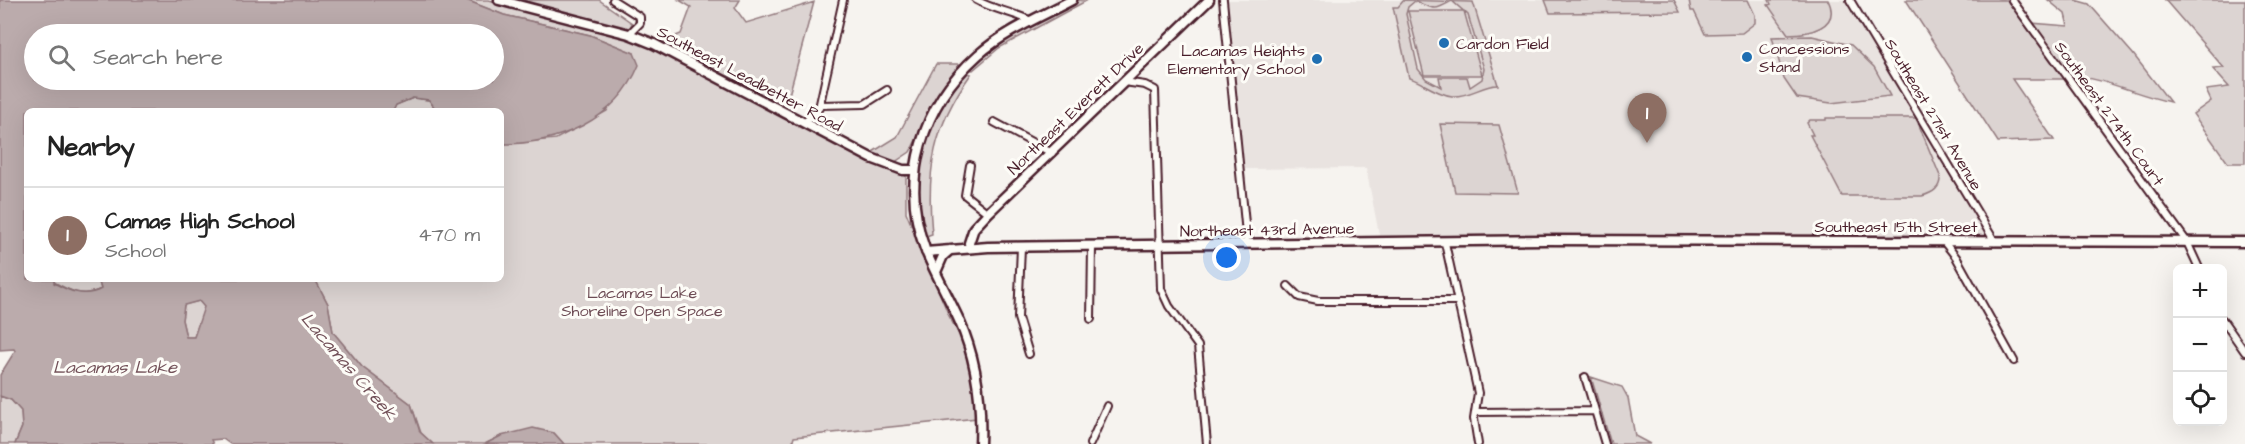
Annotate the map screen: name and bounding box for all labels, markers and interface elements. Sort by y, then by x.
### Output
street label: Southeast Leadbetter Road [653,21,846,137]
search box [24,24,504,90]
place label: Cardon Field [1456,33,1549,55]
street label: Southeast 271st Avenue [1879,35,1987,195]
marker: Cardon Field [1437,36,1451,50]
street label: Northeast Everett Drive [1003,37,1149,180]
street label: Southeast 274th Court [2049,37,2170,191]
place label: Concessions Stand [1759,38,1850,78]
place label: Lacamas Heights Elementary School [1168,40,1305,81]
icon: search [45,41,78,74]
text: Search here [93,42,223,73]
marker: Concessions Stand [1740,50,1754,64]
marker: Lacamas Heights Elementary School [1310,52,1324,66]
pin: 1 [1628,94,1666,143]
text: Nearby [48,129,135,165]
text: Camas High School [105,206,295,237]
street label: Southeast 15th Street [1814,216,1978,238]
street label: Northeast 43rd Avenue [1180,217,1355,243]
text: 1 [66,221,69,249]
text: 470 m [418,221,480,249]
text: School [105,237,166,265]
your location [1212,243,1241,272]
map controls [2173,264,2227,426]
button: + [2173,264,2227,318]
park label: Lacamas Lake Shoreline Open Space [561,282,723,322]
water label: Lacamas Creek [295,307,403,426]
button: − [2173,318,2227,372]
water label: Lacamas Lake [53,355,178,380]
button: locate [2173,372,2227,426]

